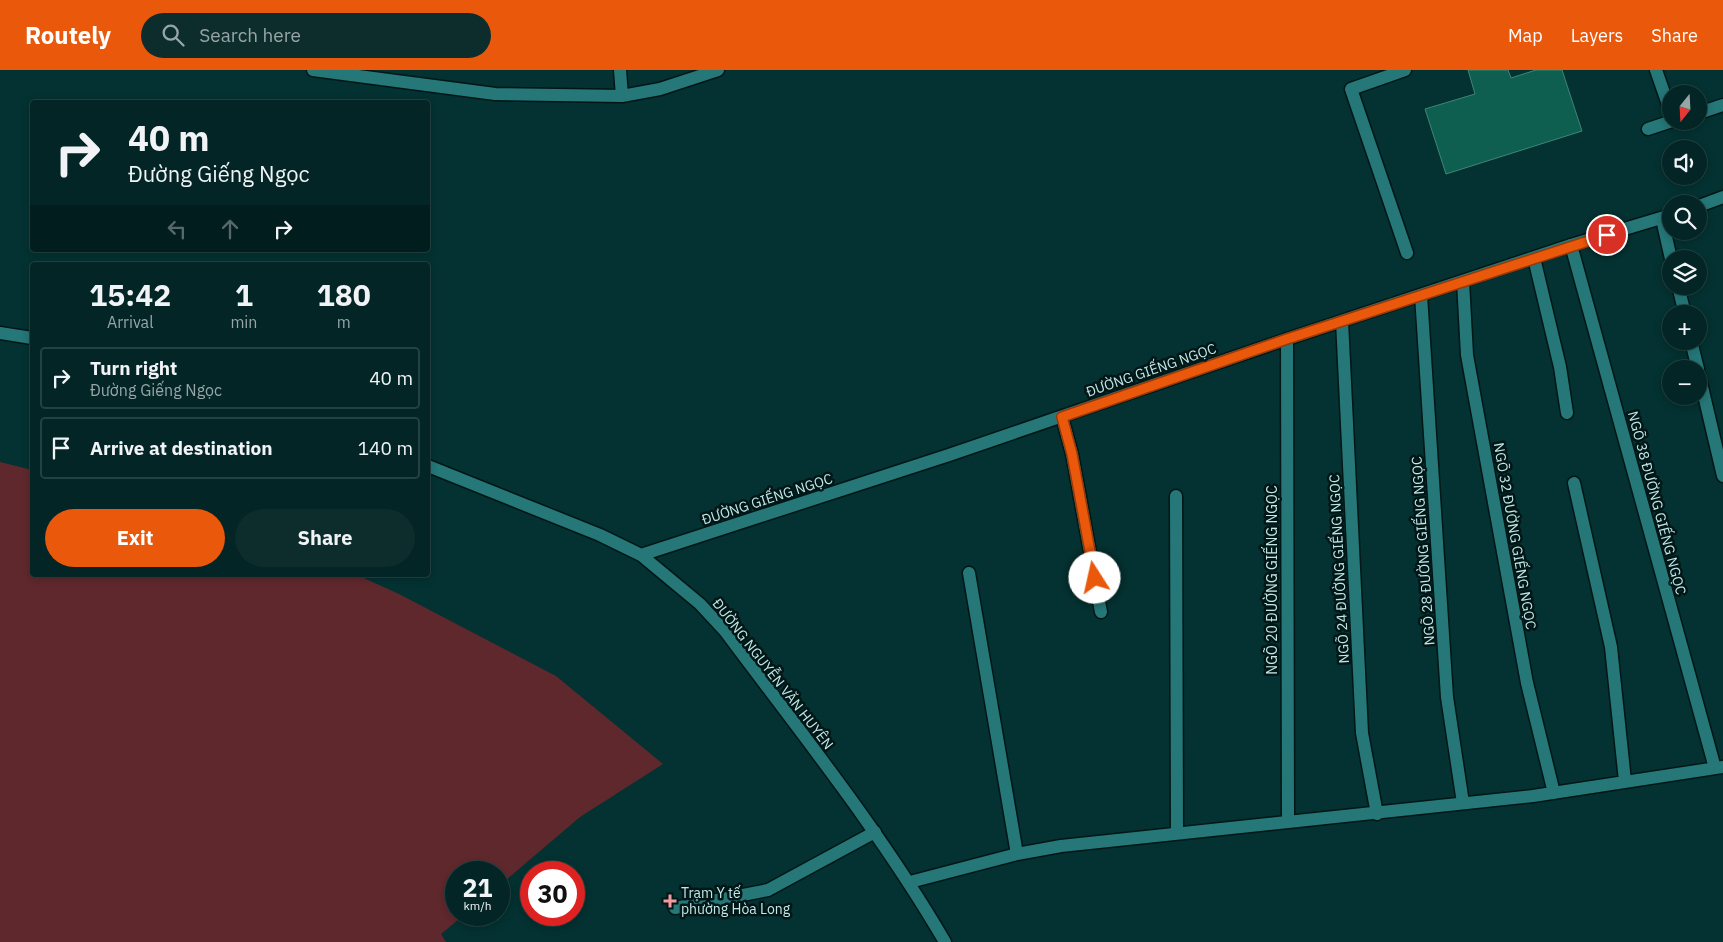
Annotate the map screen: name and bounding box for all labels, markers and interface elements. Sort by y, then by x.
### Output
search box [141,13,491,58]
text: Routely [25,19,111,51]
icon: search [159,21,187,49]
text: Search here [199,23,301,47]
text: Map [1508,24,1543,47]
text: Layers [1571,24,1623,47]
text: Share [1651,24,1698,47]
north arrow [1662,85,1708,130]
map controls [1662,85,1707,405]
text: 40 m [128,115,210,161]
icon: right [45,120,110,185]
button: sound [1662,140,1707,185]
text: Đường Giếng Ngọc [128,159,310,188]
button: search [1662,195,1707,240]
pin [1586,214,1628,256]
icon: left [163,215,191,243]
icon: ahead [216,215,244,243]
icon: right [269,215,297,243]
icon: arrive [1593,221,1621,249]
button: layers [1662,250,1707,295]
text: 15:42 [89,275,171,314]
text: 1 [235,275,253,314]
text: 180 [317,275,371,314]
button: + [1662,305,1707,350]
text: Arrival [107,312,154,332]
text: min [230,312,257,332]
text: m [337,312,351,332]
street label: ĐƯỜNG GIẾNG NGỌC [1083,336,1219,401]
text: Turn right [90,356,177,380]
button: − [1662,360,1707,405]
icon: right [47,364,75,392]
text: 40 m [369,366,413,390]
text: Đường Giếng Ngọc [90,380,222,400]
street label: NGÕ 38 ĐƯỜNG GIẾNG NGỌC [1624,408,1693,597]
icon: arrive [47,434,75,462]
text: Arrive at destination [90,436,273,460]
text: 140 m [358,436,413,460]
street label: NGÕ 32 ĐƯỜNG GIẾNG NGỌC [1490,441,1543,631]
street label: NGÕ 28 ĐƯỜNG GIẾNG NGỌC [1404,456,1439,646]
street label: ĐƯỜNG GIẾNG NGỌC [698,466,835,529]
street label: NGÕ 24 ĐƯỜNG GIẾNG NGỌC [1322,474,1353,664]
street label: NGÕ 20 ĐƯỜNG GIẾNG NGỌC [1260,485,1281,675]
button: Exit [45,509,225,567]
button: Share [235,509,415,567]
position arrow [1068,551,1120,603]
street label: ĐƯỜNG NGUYỄN VĂN HUYÊN [709,594,839,753]
speed limit sign: 30 [520,861,585,926]
text: 21 [462,871,493,904]
place label: Trạm Y tế phường Hòa Long [681,884,791,918]
marker: Trạm Y tế phường Hòa Long [663,894,677,908]
text: km/h [463,898,492,913]

